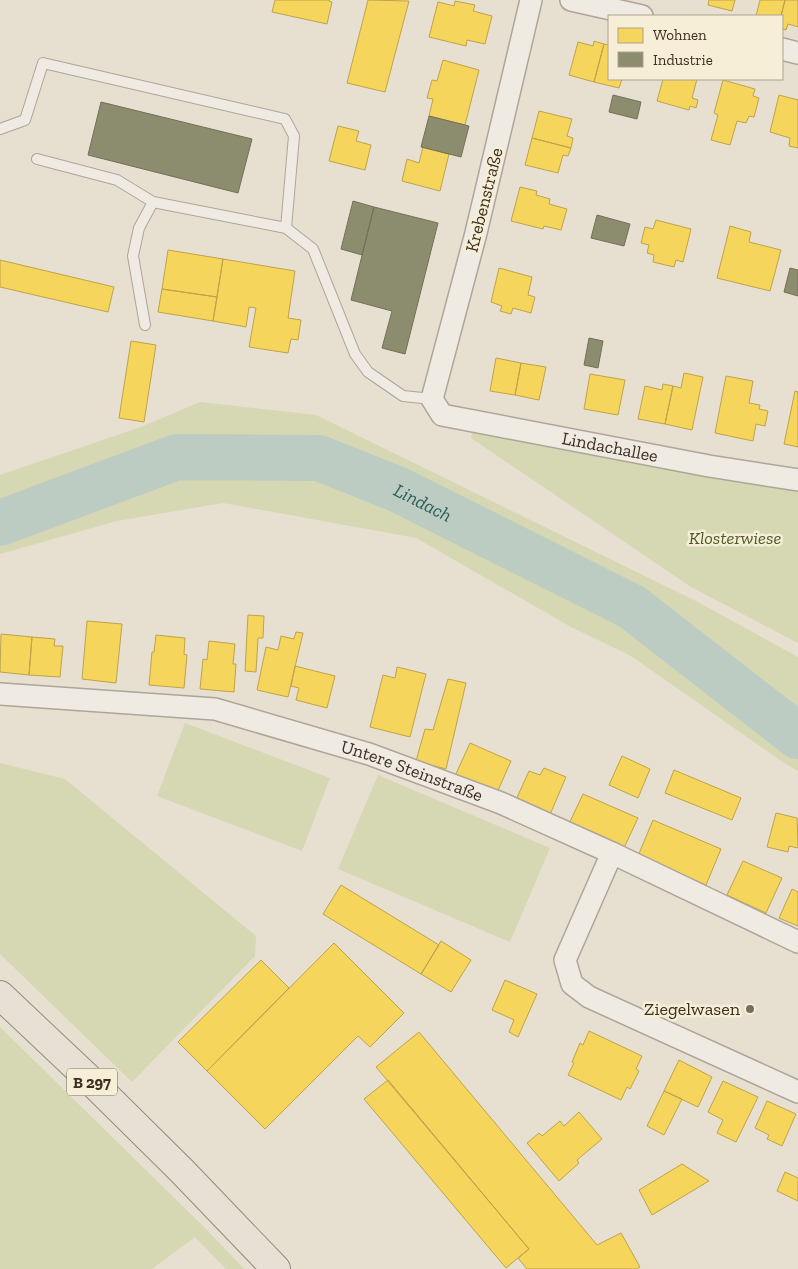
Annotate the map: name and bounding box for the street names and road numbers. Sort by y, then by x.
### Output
street label: Krebenstraße [460,145,508,255]
street label: Lindachallee [560,427,660,467]
street label: Untere Steinstraße [338,735,486,806]
road number: B 297 [67,1068,117,1096]

